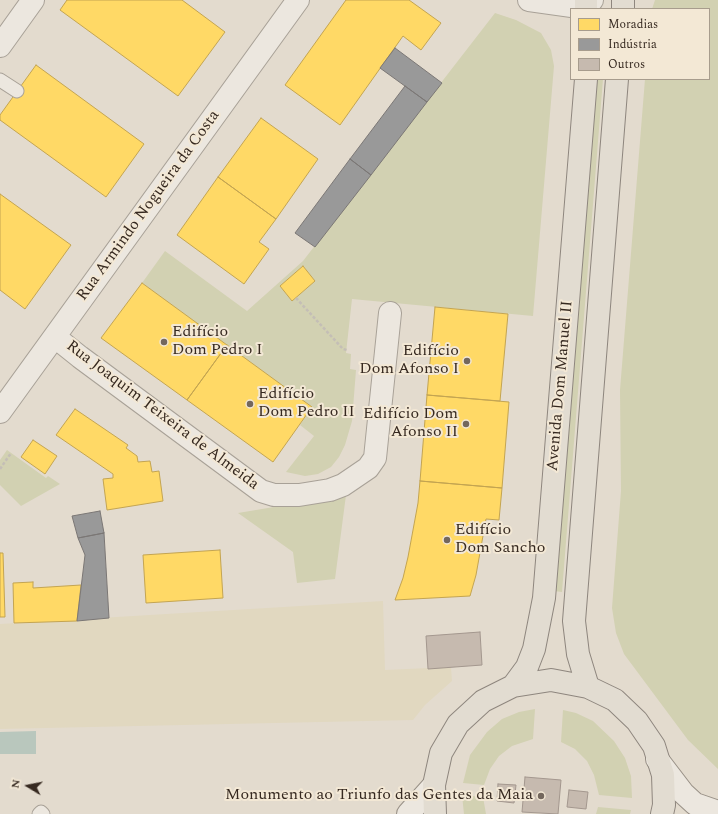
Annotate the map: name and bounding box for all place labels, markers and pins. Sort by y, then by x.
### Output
place label: Edifício Dom Pedro I [172,323,263,361]
marker: Edifício Dom Pedro I [159,337,169,347]
place label: Edifício Dom Afonso I [359,342,459,380]
marker: Edifício Dom Afonso I [462,356,472,366]
place label: Edifício Dom Pedro II [258,385,355,423]
marker: Edifício Dom Pedro II [245,399,255,409]
place label: Edifício Dom Afonso II [363,405,458,443]
marker: Edifício Dom Afonso II [461,419,471,429]
place label: Edifício Dom Sancho [455,521,545,559]
marker: Edifício Dom Sancho [442,535,452,545]
place label: Monumento ao Triunfo das Gentes da Maia [225,786,533,806]
marker: Monumento ao Triunfo das Gentes da Maia [536,791,546,801]

